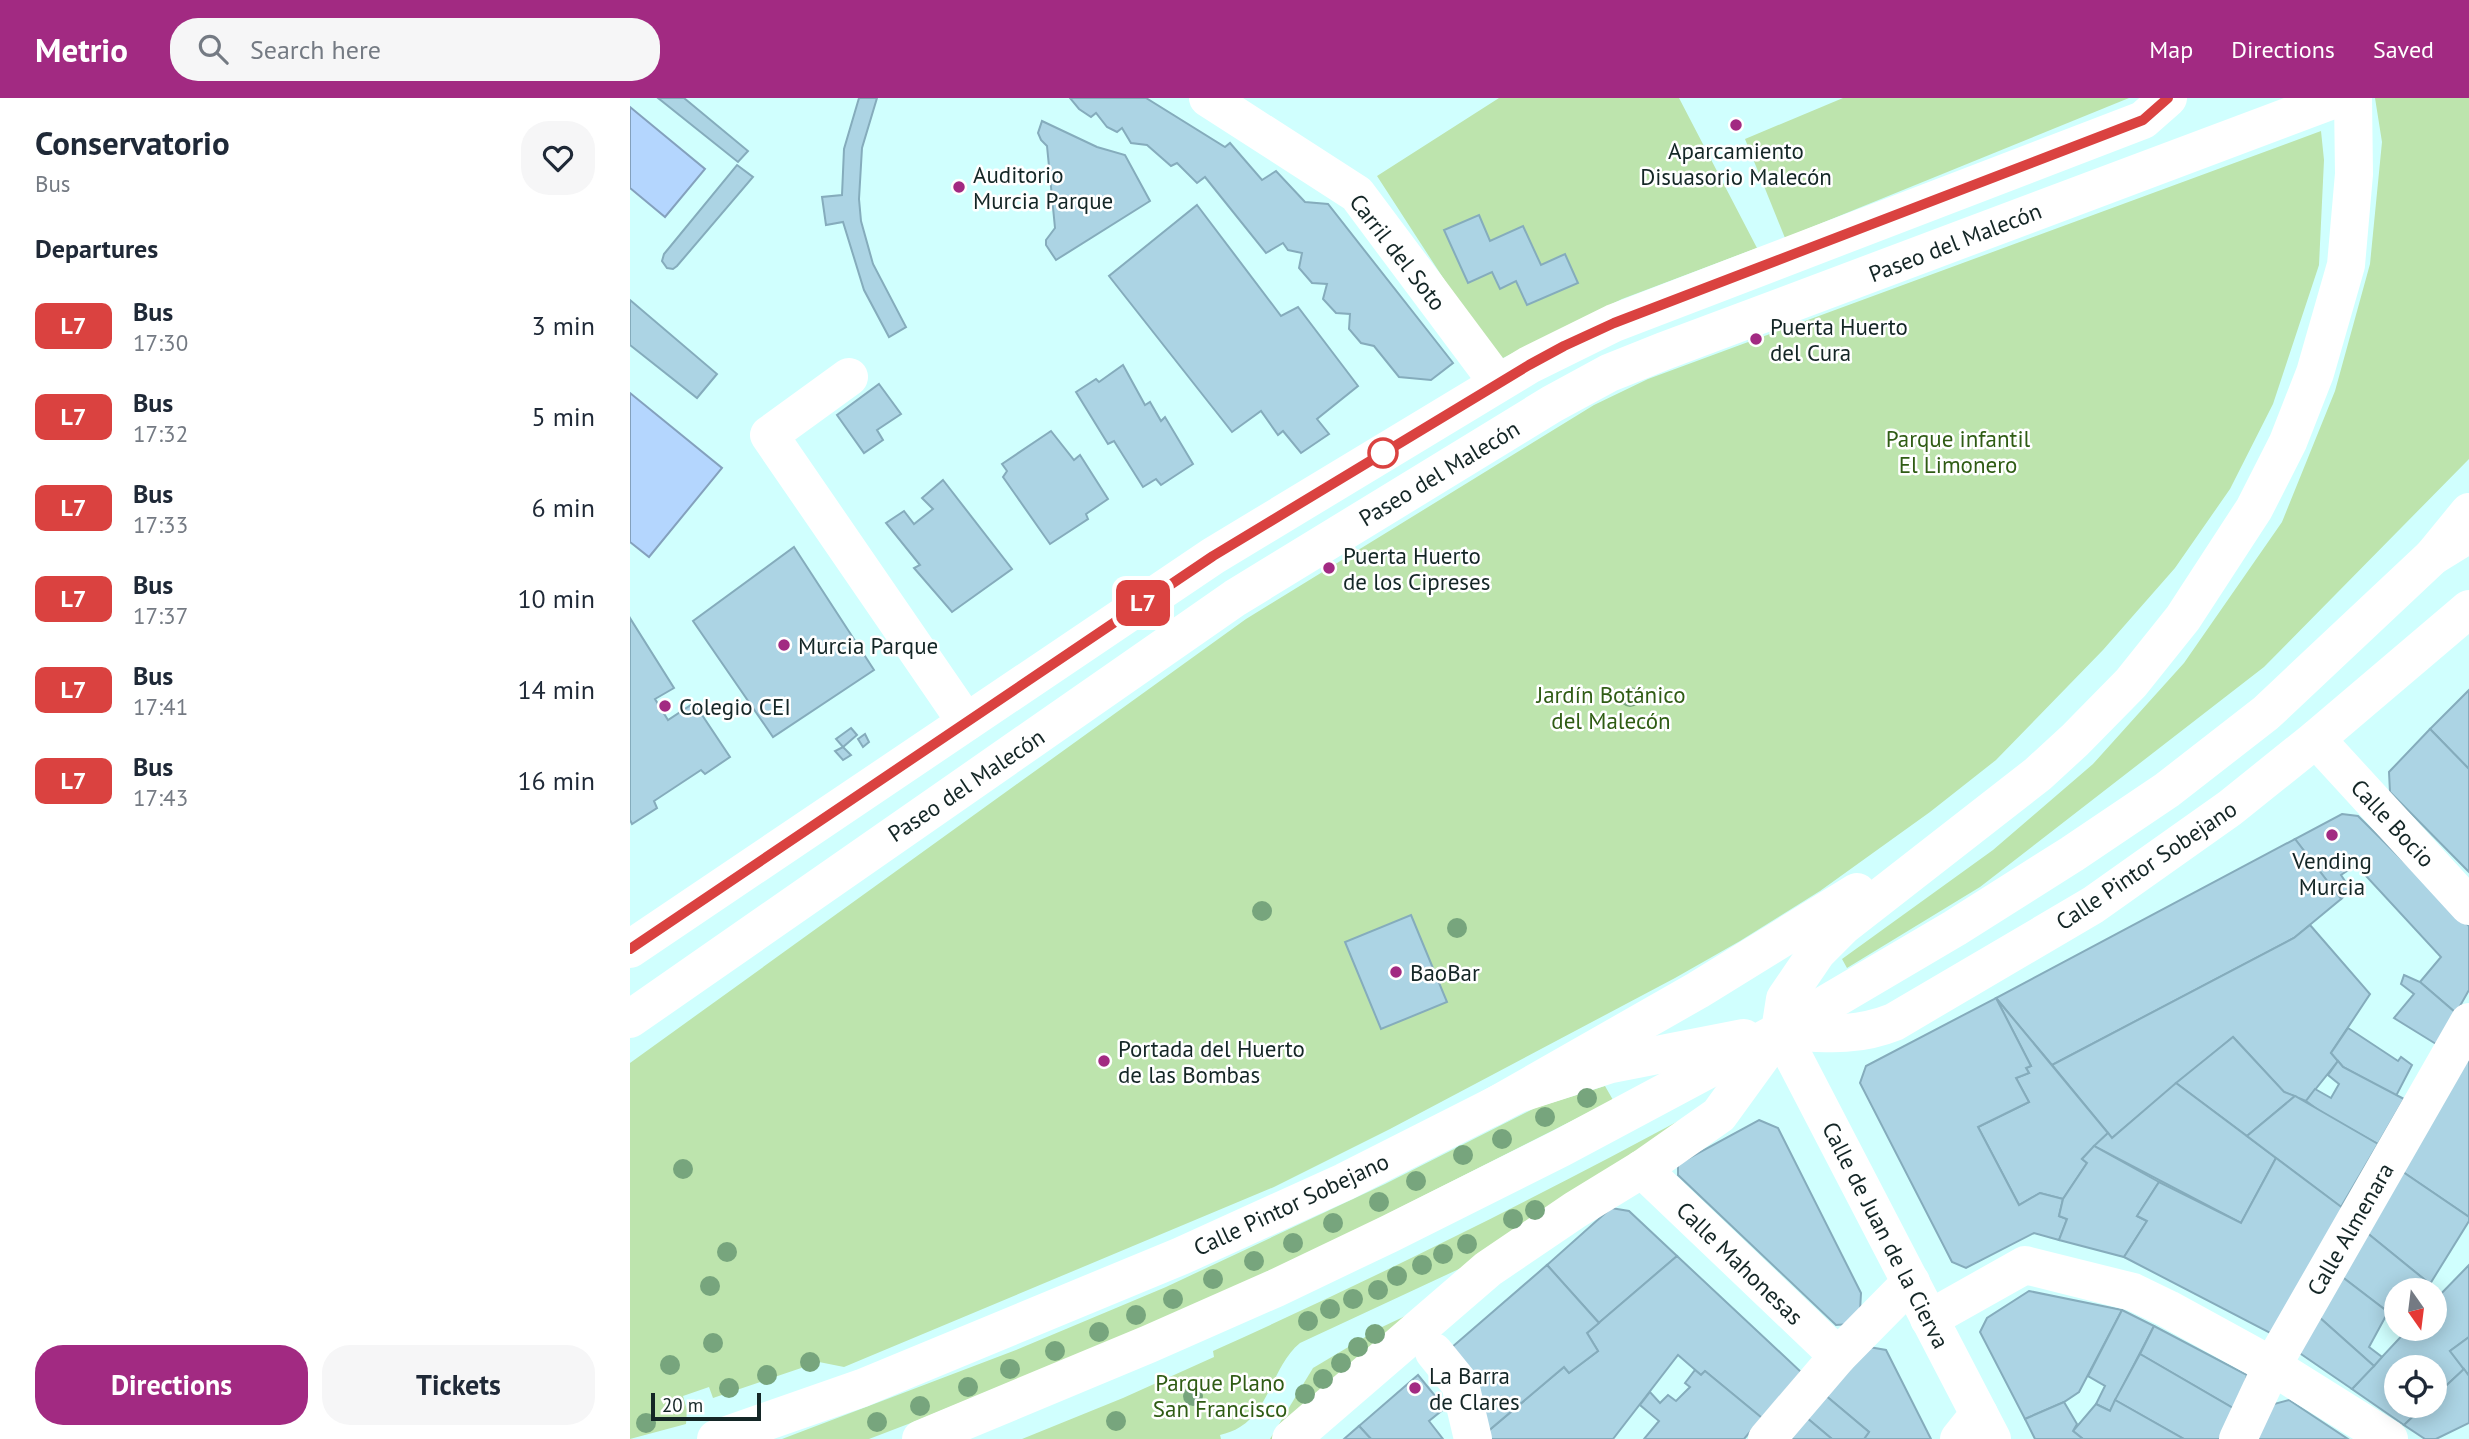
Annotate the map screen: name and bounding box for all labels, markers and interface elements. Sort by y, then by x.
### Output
search box [170,18,660,81]
text: Metrio [35,28,128,71]
icon: search [194,30,232,68]
text: Search here [250,33,381,66]
text: Map [2149,34,2193,65]
text: Directions [2231,34,2335,65]
text: Saved [2373,34,2434,65]
marker: Aparcamiento Disuasorio Malecón [1728,117,1744,133]
text: Conservatorio [35,121,230,164]
button: heart [521,121,595,195]
place label: Aparcamiento Disuasorio Malecón [1640,136,1832,191]
place label: Auditorio Murcia Parque [973,160,1113,215]
text: Bus [35,169,71,198]
marker: Auditorio Murcia Parque [951,179,967,195]
street label: Carril del Soto [1343,188,1453,316]
street label: Paseo del Malecón [1865,196,2045,288]
text: Departures [35,232,158,265]
text: Bus [133,295,173,328]
text: 3 min [532,309,595,342]
text: L7 [61,310,86,341]
place label: Puerta Huerto del Cura [1770,312,1908,367]
text: 17:30 [133,328,188,357]
marker: Puerta Huerto del Cura [1748,331,1764,347]
text: Bus [133,386,173,419]
text: 5 min [532,400,595,433]
text: L7 [61,401,86,432]
street label: Paseo del Malecón [1353,414,1525,532]
text: 17:32 [133,419,188,448]
park label: Parque infantil El Limonero [1886,424,2031,479]
unlabelled marker [1368,438,1398,468]
text: Bus [133,477,173,510]
text: 6 min [532,491,595,524]
text: L7 [61,492,86,523]
text: 17:33 [133,510,188,539]
place label: Puerta Huerto de los Cipreses [1343,541,1490,596]
marker: Puerta Huerto de los Cipreses [1321,560,1337,576]
text: Bus [133,568,173,601]
line badge: L7 [1112,580,1174,626]
text: 10 min [517,582,595,615]
text: L7 [61,583,86,614]
text: L7 [1130,587,1156,618]
text: 17:37 [133,601,188,630]
place label: Murcia Parque [798,631,938,660]
marker: Murcia Parque [776,637,792,653]
text: Bus [133,659,173,692]
text: 14 min [517,673,595,706]
text: L7 [61,674,86,705]
park label: Jardín Botánico del Malecón [1535,680,1686,735]
text: 17:41 [133,692,188,721]
place label: Colegio CEI [679,692,791,721]
marker: Colegio CEI [657,698,673,714]
street label: Paseo del Malecón [882,722,1050,848]
text: Bus [133,750,173,783]
text: 16 min [517,764,595,797]
text: L7 [61,765,86,796]
street label: Calle Bocio [2345,773,2441,873]
text: 17:43 [133,783,188,812]
street label: Calle Pintor Sobejano [2050,794,2242,936]
marker: Vending Murcia [2324,827,2340,843]
place label: Vending Murcia [2291,846,2372,901]
place label: BaoBar [1410,958,1480,987]
marker: BaoBar [1388,964,1404,980]
place label: Portada del Huerto de las Bombas [1118,1034,1305,1089]
marker: Portada del Huerto de las Bombas [1096,1053,1112,1069]
street label: Calle de Juan de la Cierva [1816,1117,1956,1353]
street label: Calle Pintor Sobejano [1189,1146,1393,1262]
street label: Calle Almenara [2300,1157,2400,1301]
street label: Calle Mahonesas [1671,1195,1809,1331]
north arrow [2384,1278,2446,1340]
map controls [2384,1278,2447,1418]
button: Directions [35,1345,308,1425]
button: Tickets [322,1345,595,1425]
button: locate [2384,1355,2447,1418]
place label: La Barra de Clares [1429,1361,1520,1416]
park label: Parque Plano San Francisco [1153,1368,1287,1423]
marker: La Barra de Clares [1407,1380,1423,1396]
scale bar [651,1390,761,1422]
text: 20 m [662,1393,703,1417]

